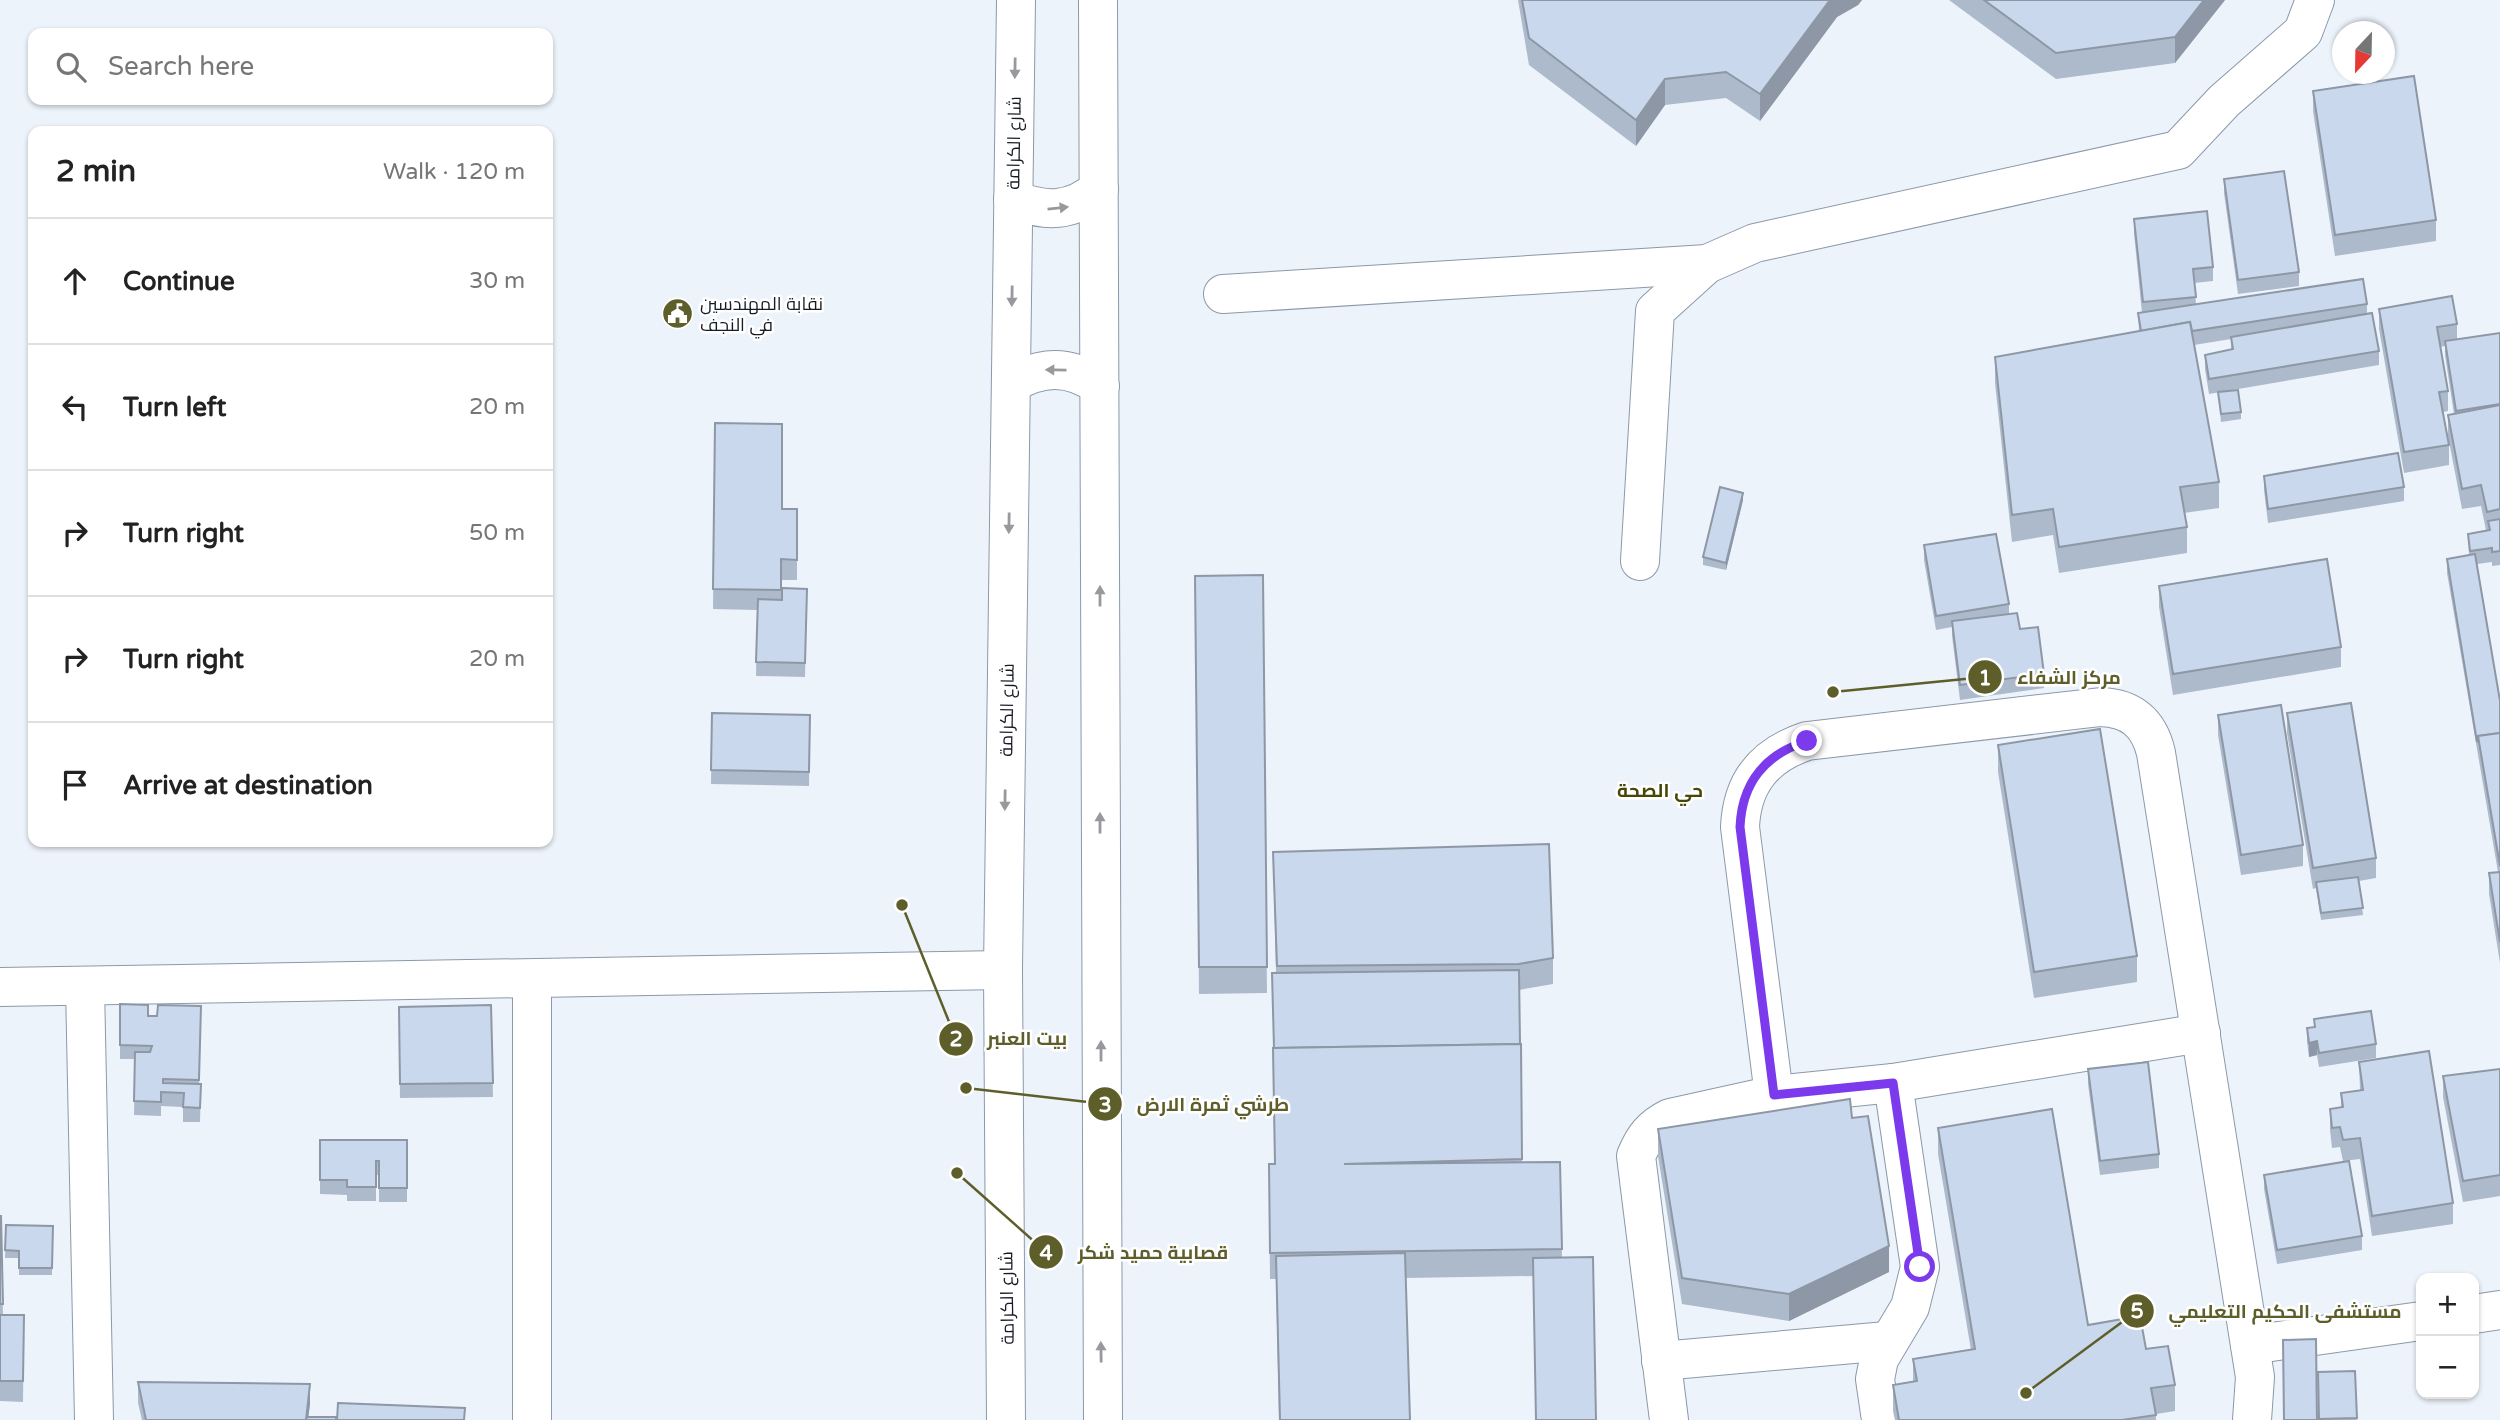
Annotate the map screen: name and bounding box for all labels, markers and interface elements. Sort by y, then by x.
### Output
north arrow [2332,21,2395,84]
search box [28,28,553,105]
icon: search [52,48,90,86]
text: Search here [108,51,254,82]
one-way arrow [1009,57,1021,79]
street label: شارع الكرامة [1002,96,1027,190]
text: 2 min [56,153,136,190]
text: Walk · 120 m [383,158,525,186]
one-way arrow [1047,202,1069,213]
icon: ahead [56,262,94,300]
text: Continue [123,266,235,297]
text: 30 m [469,267,525,295]
one-way arrow [1006,285,1018,307]
place label: نقابة المهندسين في النجف [700,293,823,339]
public building icon: نقابة المهندسين في النجف [660,297,694,331]
one-way arrow [1045,364,1067,376]
icon: left [56,388,94,426]
text: Turn left [123,392,226,423]
text: 20 m [469,393,525,421]
one-way arrow [1003,512,1015,534]
icon: right [56,514,94,552]
text: Turn right [123,518,244,549]
text: 50 m [469,519,525,547]
one-way arrow [1094,585,1106,607]
icon: right [56,640,94,678]
text: Turn right [123,644,244,675]
text: 20 m [469,645,525,673]
callout: مركز الشفاء [1968,657,2134,697]
street label: شارع الكرامة [995,663,1020,757]
text: 1 [1978,666,1992,691]
text: مركز الشفاء [2017,667,2121,689]
route end [1791,725,1822,756]
icon: arrive [56,766,94,804]
text: Arrive at destination [123,770,373,801]
district label: حي الصحة [1617,780,1703,806]
one-way arrow [999,789,1011,811]
one-way arrow [1094,812,1106,834]
callout: بيت العنبر [938,1019,1081,1059]
text: 2 [949,1027,963,1052]
text: بيت العنبر [986,1028,1067,1050]
one-way arrow [1095,1040,1107,1062]
callout: طرشي ثمرة الارض [1088,1084,1303,1124]
text: 3 [1098,1093,1112,1118]
text: طرشي ثمرة الارض [1137,1094,1289,1120]
callout: قصابية حميد شكر [1029,1232,1243,1272]
text: 4 [1039,1241,1053,1266]
text: قصابية حميد شكر [1077,1242,1228,1264]
street label: شارع الكرامة [995,1251,1020,1345]
route start [1904,1251,1935,1282]
map controls [2416,1273,2479,1399]
button: + [2416,1273,2479,1336]
callout: مستشفى الحكيم التعليمي [2120,1291,2416,1331]
text: 5 [2130,1299,2144,1324]
text: مستشفى الحكيم التعليمي [2168,1301,2402,1327]
button: − [2416,1336,2479,1399]
one-way arrow [1095,1341,1107,1363]

